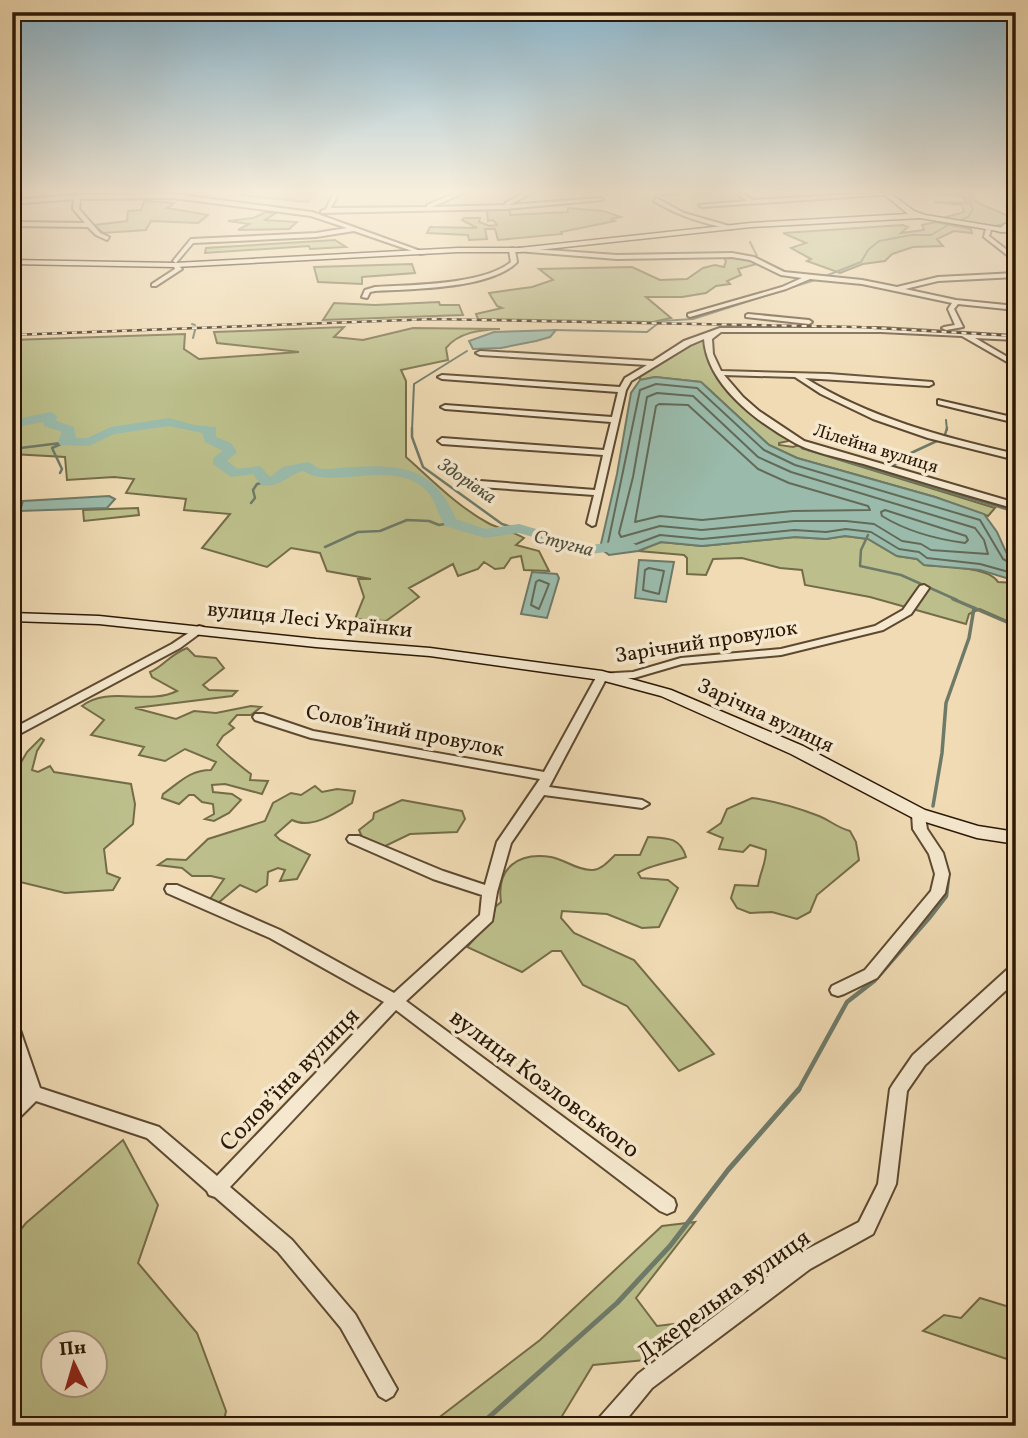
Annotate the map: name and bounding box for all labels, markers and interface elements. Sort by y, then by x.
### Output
street label: Лілейна вулиця [810,419,941,480]
water label: Здорівка [432,452,501,511]
water label: Стугна [531,524,596,564]
street label: вулиця Лесі Українки [206,595,414,646]
street label: Зарічний провулок [613,614,799,671]
street label: Зарічна вулиця [692,672,839,761]
street label: Соловʼїний провулок [303,698,506,765]
street label: Соловʼїна вулиця [213,1001,368,1160]
street label: вулиця Козловського [442,1002,646,1168]
street label: Джерельна вулиця [630,1222,818,1371]
north arrow [38,1330,108,1400]
text: Пн [58,1335,87,1363]

